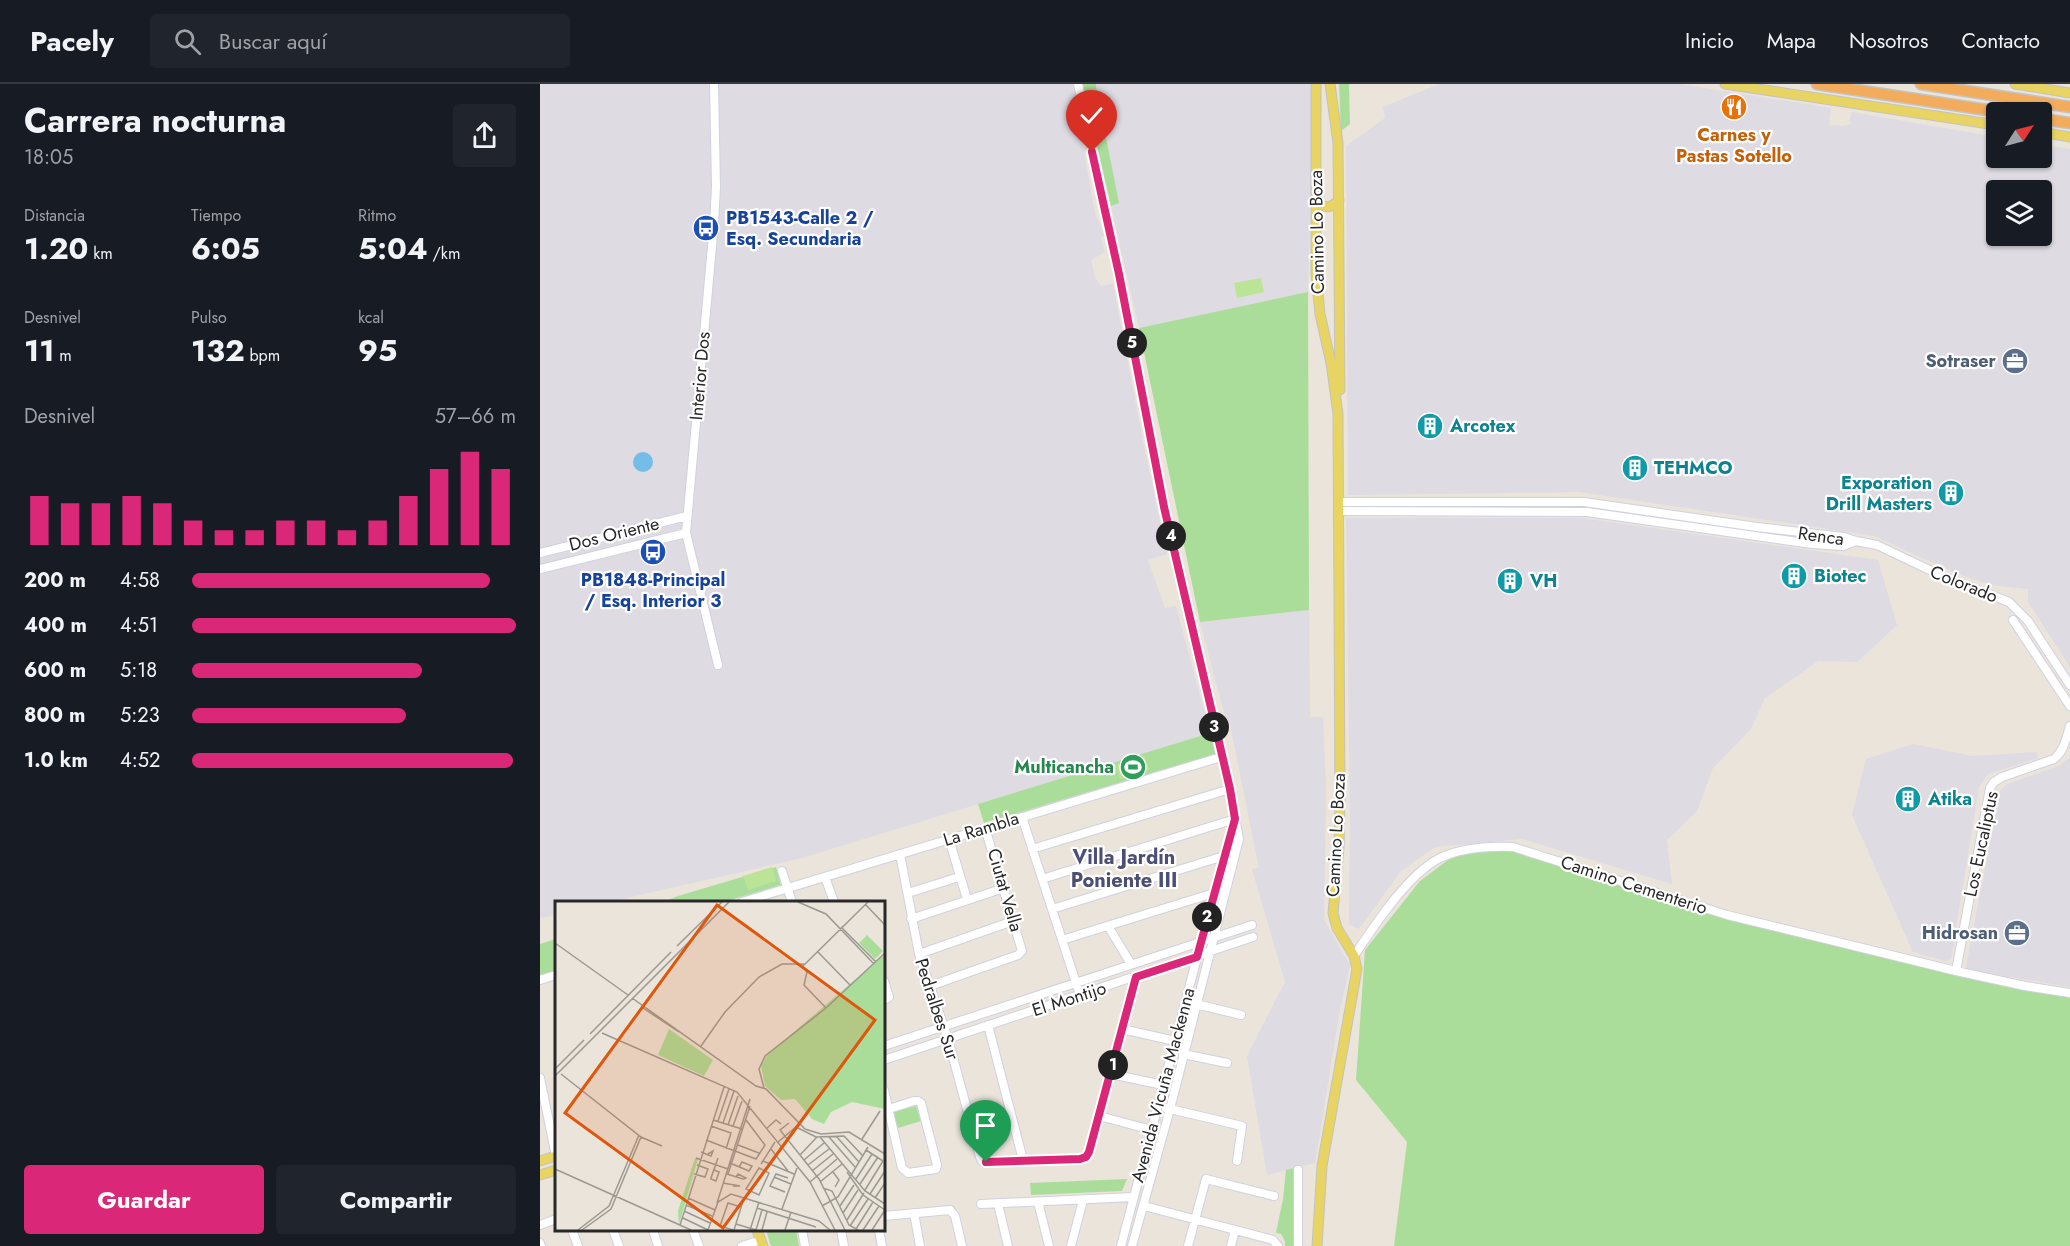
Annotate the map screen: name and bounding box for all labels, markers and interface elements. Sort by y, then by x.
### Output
search box [150,14,570,68]
text: Pacely [30,21,114,62]
icon: search [171,25,204,58]
text: Buscar aquí [219,25,327,57]
text: Inicio [1685,26,1734,56]
text: Mapa [1767,26,1816,56]
text: Nosotros [1849,26,1928,56]
text: Contacto [1961,26,2040,56]
pin [1066,90,1117,152]
restaurant icon: Carnes y Pastas Sotello [1719,92,1749,122]
text: Carrera nocturna [24,97,286,144]
icon: check [1075,99,1108,132]
north arrow [1986,102,2052,168]
map controls [1986,102,2052,246]
button: share [453,104,516,167]
place label: Carnes y Pastas Sotello [1676,122,1792,169]
text: 18:05 [24,143,73,172]
street label: Camino Lo Boza [1303,170,1331,294]
button: layers [1986,180,2052,246]
text: Distancia [24,204,85,227]
text: Tiempo [191,204,241,227]
text: Ritmo [358,204,396,227]
place label: PB1543-Calle 2 / Esq. Secundaria [726,205,874,252]
bus stop icon: PB1543-Calle 2 / Esq. Secundaria [691,213,721,243]
text: 1.20 [24,227,88,270]
text: 6:05 [191,227,260,270]
text: 5:04 [358,227,428,270]
text: km [88,242,113,265]
text: /km [428,242,460,265]
text: Desnivel [24,306,81,329]
text: Pulso [191,306,227,329]
text: kcal [358,306,384,329]
pin: 5 [1117,328,1147,358]
text: 11 [24,329,55,372]
text: 132 [191,329,245,372]
text: 95 [358,329,397,372]
street label: Interior Dos [683,331,717,421]
text: 5 [1127,331,1137,354]
text: m [55,344,72,367]
text: bpm [245,344,280,367]
office icon: Sotraser [2000,346,2030,376]
place label: Sotraser [1925,348,1997,374]
text: Desnivel [24,402,95,431]
text: 57–66 m [435,402,516,431]
building icon: Arcotex [1415,411,1445,441]
place label: Arcotex [1449,413,1516,439]
building icon: TEHMCO [1620,453,1650,483]
place label: TEHMCO [1654,455,1733,481]
place label: Exporation Drill Masters [1826,470,1932,517]
building icon: Exporation Drill Masters [1936,478,1966,508]
street label: Dos Oriente [566,510,662,558]
street label: Renca [1796,520,1846,552]
pin: 4 [1156,521,1186,551]
text: 4 [1165,524,1177,547]
bus stop icon: PB1848-Principal / Esq. Interior 3 [638,537,668,567]
street label: Colorado [1926,559,2002,609]
building icon: Biotec [1779,561,1809,591]
place label: Biotec [1814,563,1866,589]
text: 200 m [24,566,86,595]
text: 4:58 [120,566,160,595]
building icon: VH [1495,566,1525,596]
place label: PB1848-Principal / Esq. Interior 3 [581,567,725,614]
place label: VH [1529,568,1557,594]
text: 400 m [24,611,87,640]
text: 4:51 [120,611,158,640]
text: 600 m [24,656,86,685]
text: 5:18 [120,656,157,685]
text: 800 m [24,701,85,730]
text: 5:23 [120,701,160,730]
pin: 3 [1199,712,1229,742]
text: 3 [1209,715,1219,738]
text: 1.0 km [24,746,88,775]
text: 4:52 [120,746,160,775]
sports icon: Multicancha [1118,752,1148,782]
place label: Multicancha [1014,754,1114,780]
street label: Camino Lo Boza [1320,772,1352,898]
building icon: Atika [1893,784,1923,814]
place label: Atika [1927,786,1972,812]
street label: Los Eucaliptus [1957,789,2005,899]
street label: La Rambla [940,805,1022,853]
district label: Villa Jardín Poniente III [1071,843,1177,895]
street label: Ciutat Vella [981,845,1029,935]
street label: Camino Cementerio [1557,849,1711,921]
inset map [555,901,885,1231]
pin: 2 [1192,902,1222,932]
text: 2 [1202,905,1212,928]
office icon: Hidrosan [2002,918,2032,948]
place label: Hidrosan [1922,920,1998,946]
street label: Pedralbes Sur [908,955,966,1064]
street label: El Montijo [1029,975,1110,1023]
street label: Avenida Vicuña Mackenna [1124,985,1202,1185]
pin: 1 [1098,1050,1128,1080]
text: 1 [1109,1053,1117,1076]
pin [960,1100,1011,1162]
icon: arrive [969,1109,1002,1142]
button: Guardar [24,1165,264,1234]
button: Compartir [276,1165,516,1234]

